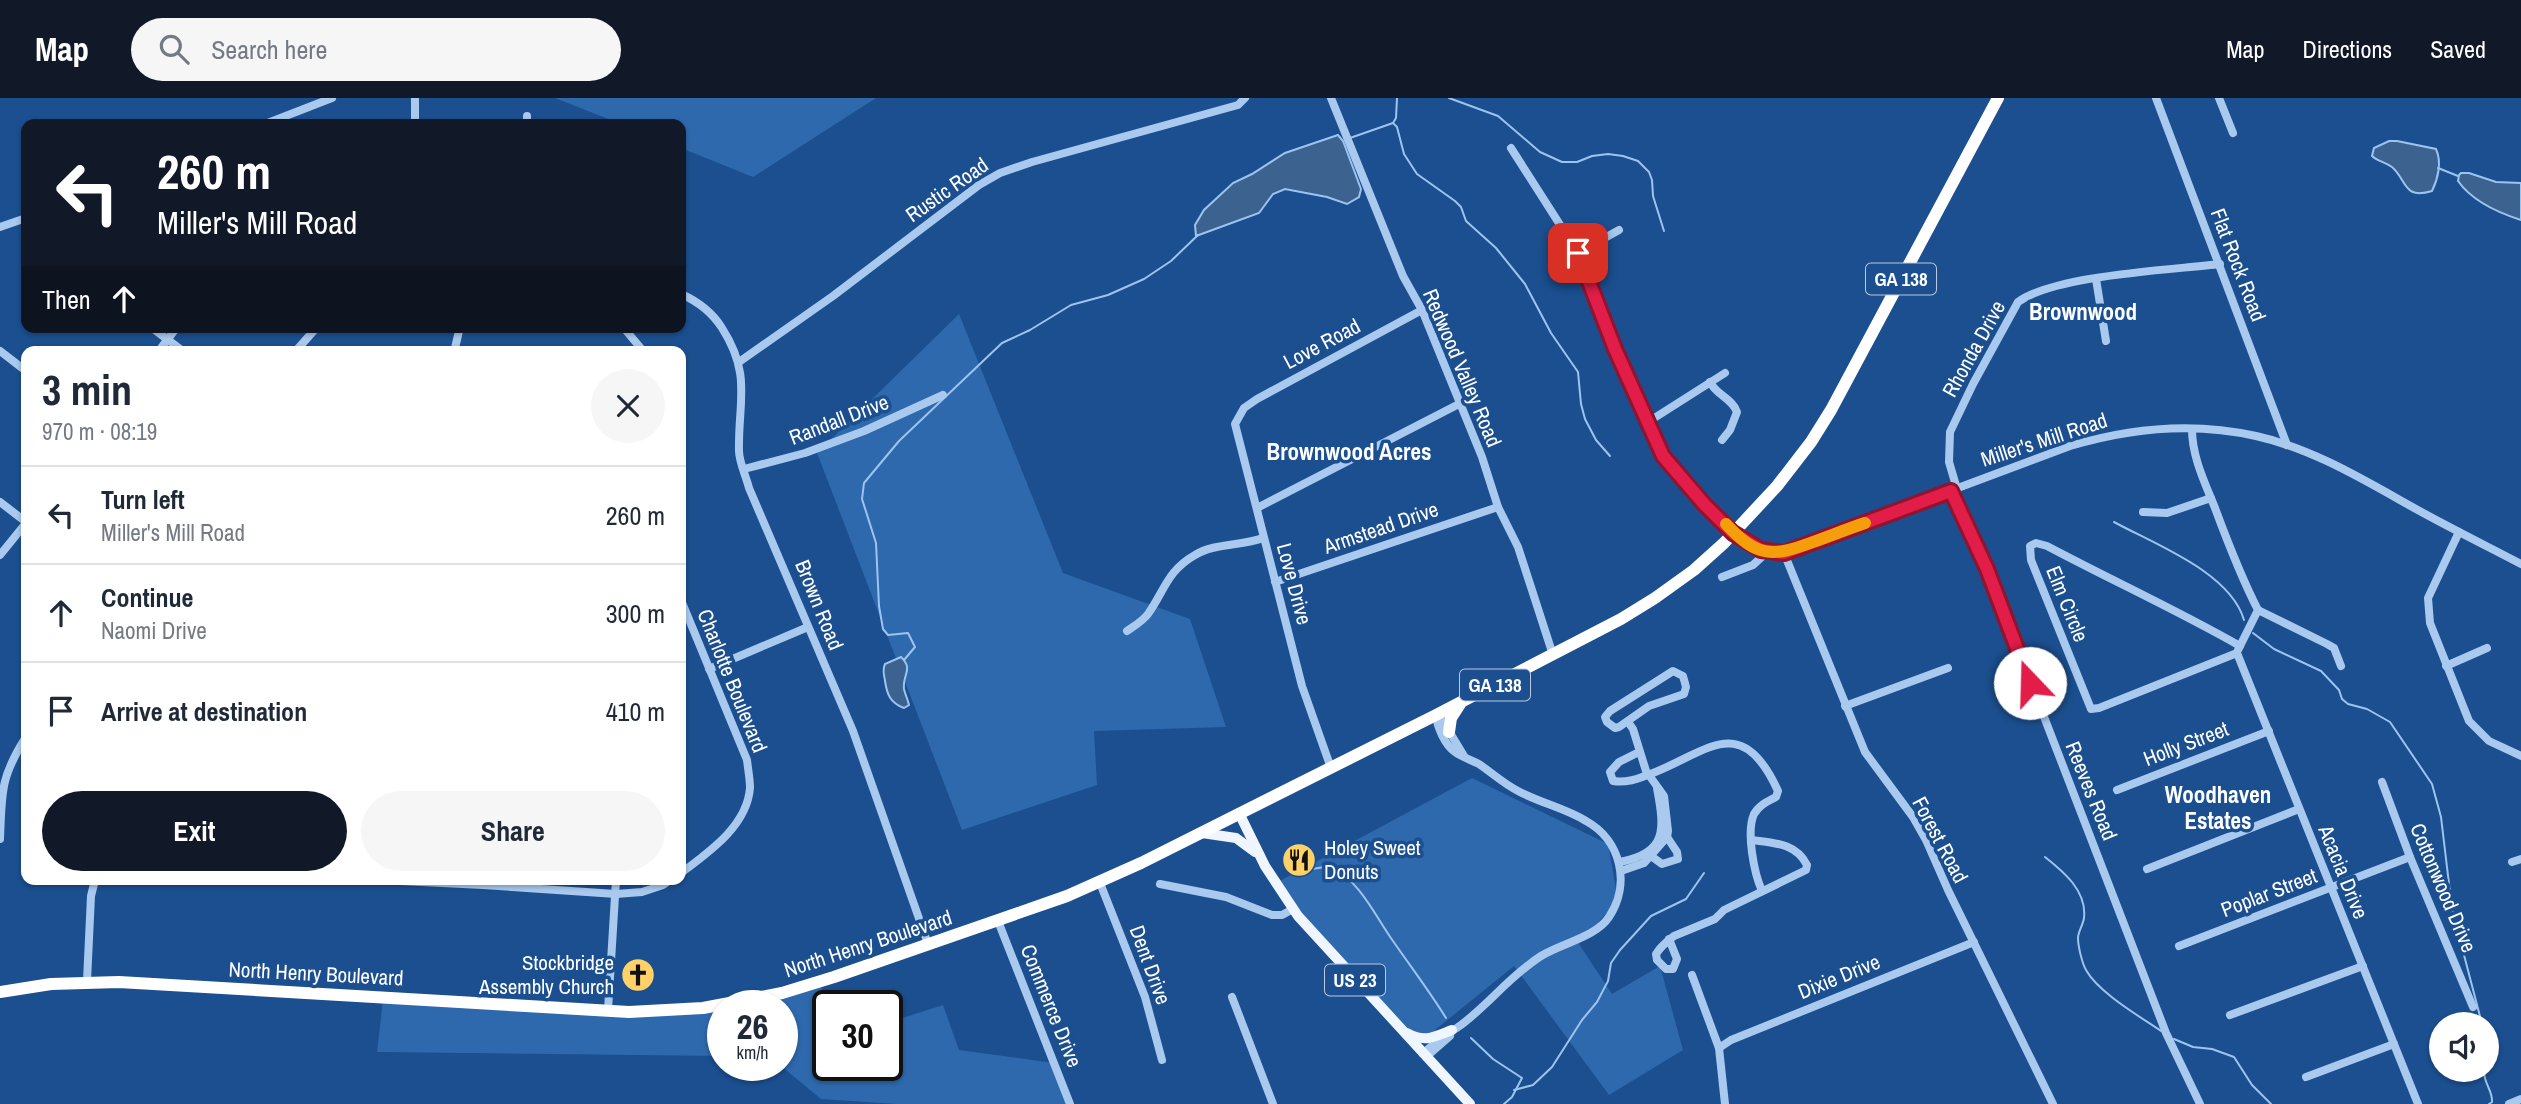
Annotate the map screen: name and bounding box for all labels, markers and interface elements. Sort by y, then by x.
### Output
search box [131,18,621,81]
text: Map [35,27,89,71]
icon: search [155,30,193,68]
text: Search here [211,32,327,67]
text: Map [2226,33,2264,65]
text: Directions [2302,33,2392,65]
text: Saved [2430,33,2486,65]
text: 260 m [157,138,271,204]
icon: left [42,147,133,238]
street label: Rustic Road [900,151,994,229]
text: Miller's Mill Road [157,201,357,244]
street label: Flat Rock Road [2204,204,2273,325]
pin [1548,223,1608,283]
icon: arrive [1559,234,1597,272]
road number: GA 138 [1866,264,1936,294]
icon: ahead [105,280,143,318]
text: Then [42,282,91,317]
street label: Redwood Valley Road [1416,284,1509,451]
street label: Rhonda Drive [1935,295,2012,402]
district label: Brownwood [2029,296,2137,327]
street label: Love Road [1278,311,1365,376]
text: 3 min [42,362,132,418]
button: close [591,369,665,443]
street label: Randall Drive [785,387,893,452]
street label: Miller's Mill Road [1977,405,2111,474]
text: 970 m · 08:19 [42,416,157,447]
district label: Brownwood Acres [1267,436,1431,467]
text: Turn left [101,482,185,517]
street label: Armstead Drive [1319,494,1442,561]
icon: left [42,496,80,534]
text: 260 m [606,498,665,533]
text: Miller's Mill Road [101,517,245,548]
street label: Love Drive [1270,540,1319,628]
street label: Brown Road [788,555,851,654]
street label: Elm Circle [2039,562,2096,646]
text: Continue [101,580,193,615]
icon: ahead [42,594,80,632]
text: 300 m [606,596,665,631]
street label: Charlotte Boulevard [691,605,774,757]
text: Naomi Drive [101,615,207,646]
position arrow [1993,646,2067,720]
road number: GA 138 [1460,670,1530,700]
icon: arrive [42,692,80,730]
text: Arrive at destination [101,694,307,729]
text: 410 m [606,694,665,729]
street label: Holly Street [2139,714,2233,773]
street label: Reeves Road [2058,737,2124,845]
district label: Woodhaven Estates [2165,779,2271,836]
button: Exit [42,791,347,871]
button: Share [361,791,665,871]
street label: Forest Road [1906,791,1975,888]
street label: Cottonwood Drive [2403,819,2484,957]
street label: Acacia Drive [2311,820,2375,923]
place label: Holey Sweet Donuts [1324,833,1421,886]
restaurant icon: Holey Sweet Donuts [1280,841,1318,879]
street label: Poplar Street [2217,861,2321,924]
street label: North Henry Boulevard [780,903,956,984]
street label: Dent Drive [1123,921,1178,1008]
street label: Commerce Drive [1014,940,1089,1072]
street label: Dixie Drive [1793,947,1884,1006]
place label: Stockbridge Assembly Church [478,948,614,1001]
street label: North Henry Boulevard [228,954,404,993]
church icon: Stockbridge Assembly Church [619,956,657,994]
road number: US 23 [1325,964,1385,996]
speed limit sign: 30 [812,990,903,1081]
text: 26 [737,1003,768,1050]
map controls [2429,1012,2499,1082]
button: sound [2429,1012,2499,1082]
text: km/h [737,1040,769,1065]

